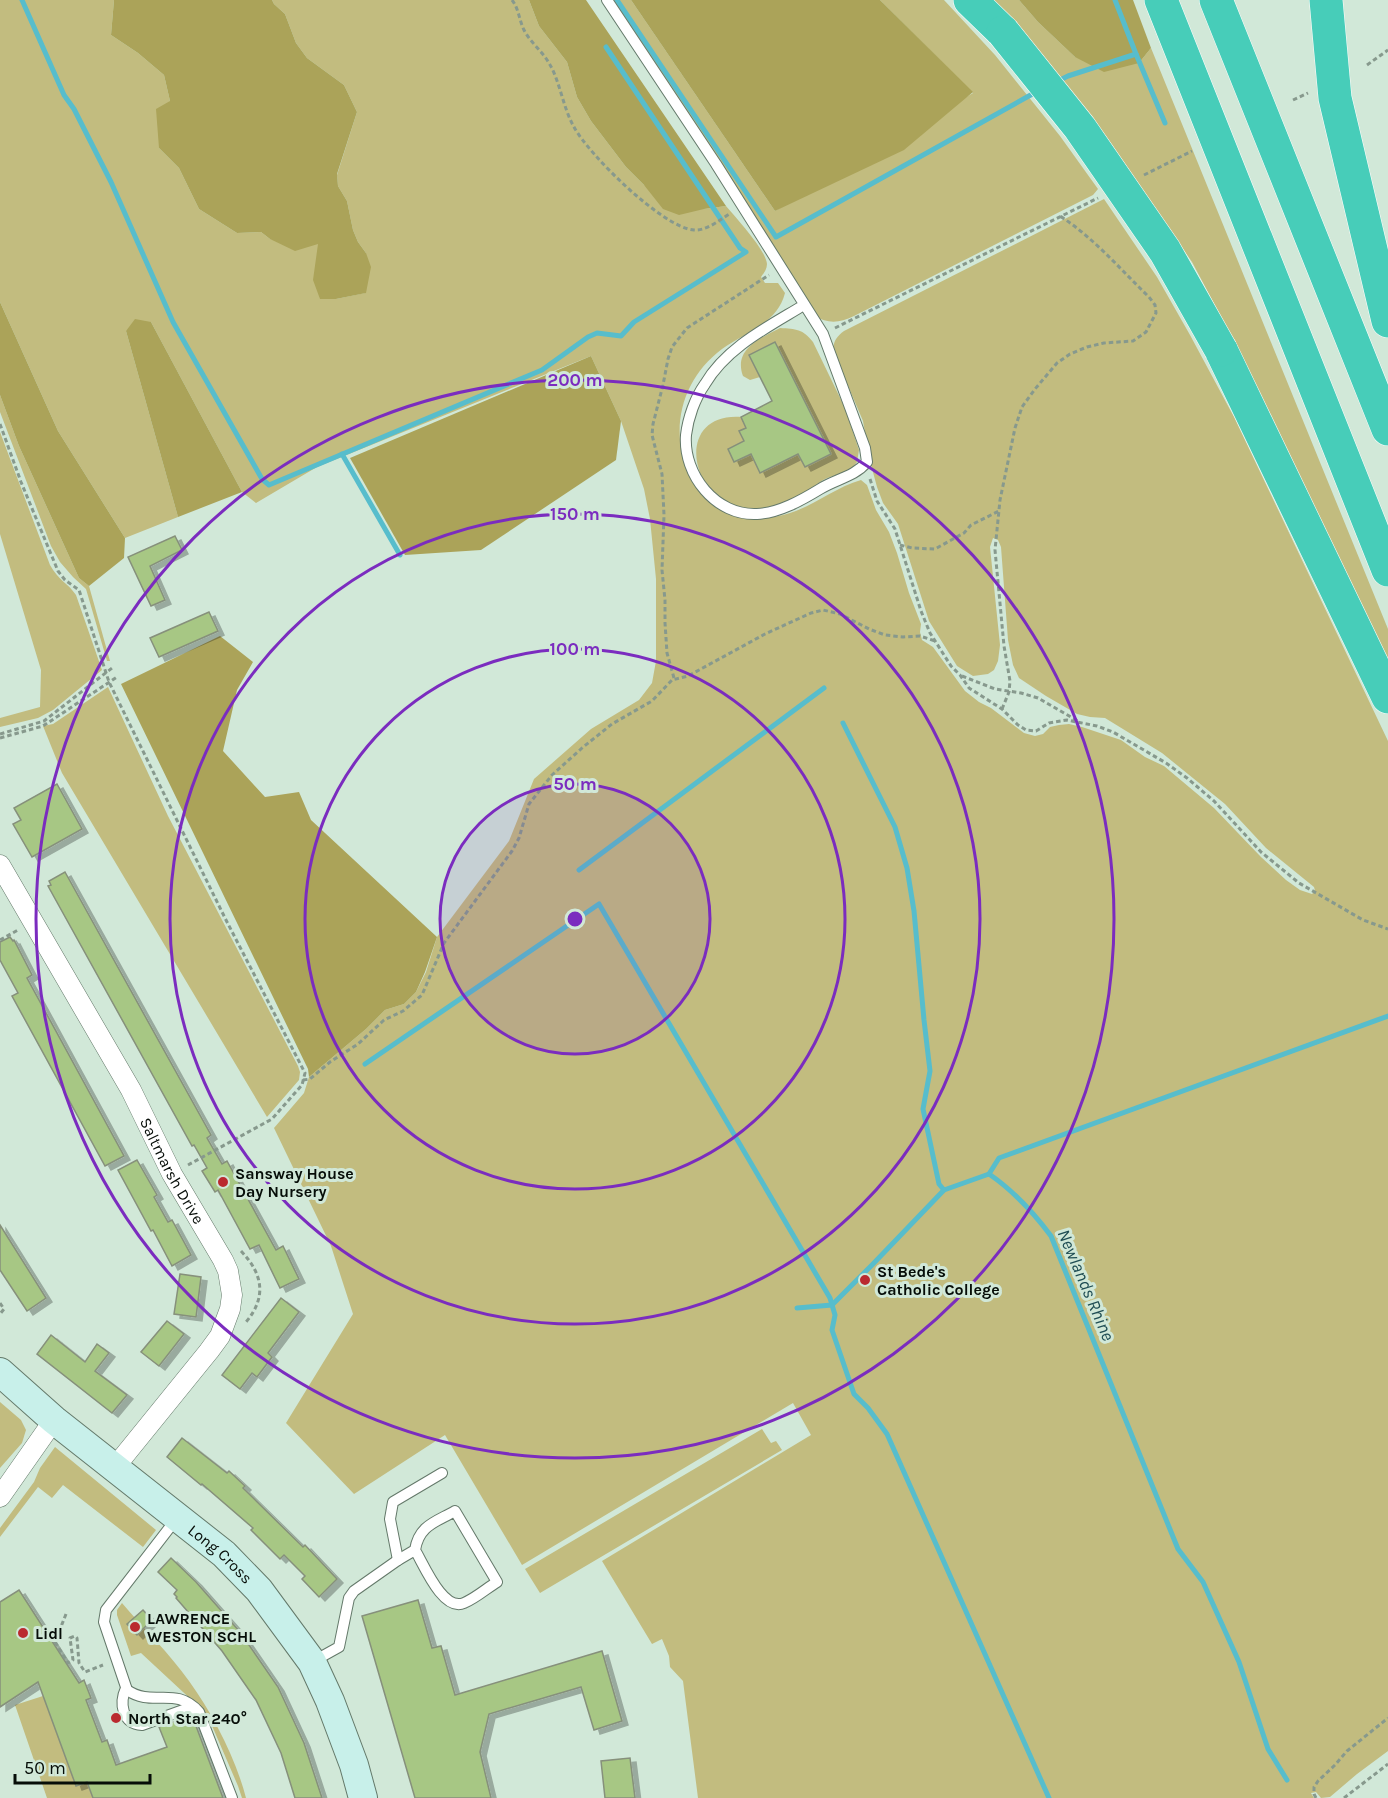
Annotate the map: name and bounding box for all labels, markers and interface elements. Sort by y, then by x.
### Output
text: 200 m [547,369,603,391]
text: 150 m [550,503,600,525]
text: 100 m [550,638,600,660]
text: 50 m [553,773,597,795]
centre of rings [565,909,585,929]
street label: Saltmarsh Drive [136,1115,208,1227]
place label: Sansway House Day Nursery [235,1164,354,1201]
marker: Sansway House Day Nursery [216,1175,230,1189]
water label: Newlands Rhine [1053,1226,1119,1344]
place label: St Bede's Catholic College [877,1262,1000,1299]
marker: St Bede's Catholic College [858,1273,872,1287]
street label: Long Cross [184,1521,256,1588]
place label: LAWRENCE WESTON SCHL [147,1609,256,1646]
marker: LAWRENCE WESTON SCHL [128,1620,142,1634]
place label: Lidl [35,1624,63,1643]
marker: Lidl [16,1626,30,1640]
place label: North Star 240° [128,1709,247,1728]
marker: North Star 240° [109,1711,123,1725]
scale bar [15,1747,150,1785]
text: 50 m [24,1757,66,1779]

